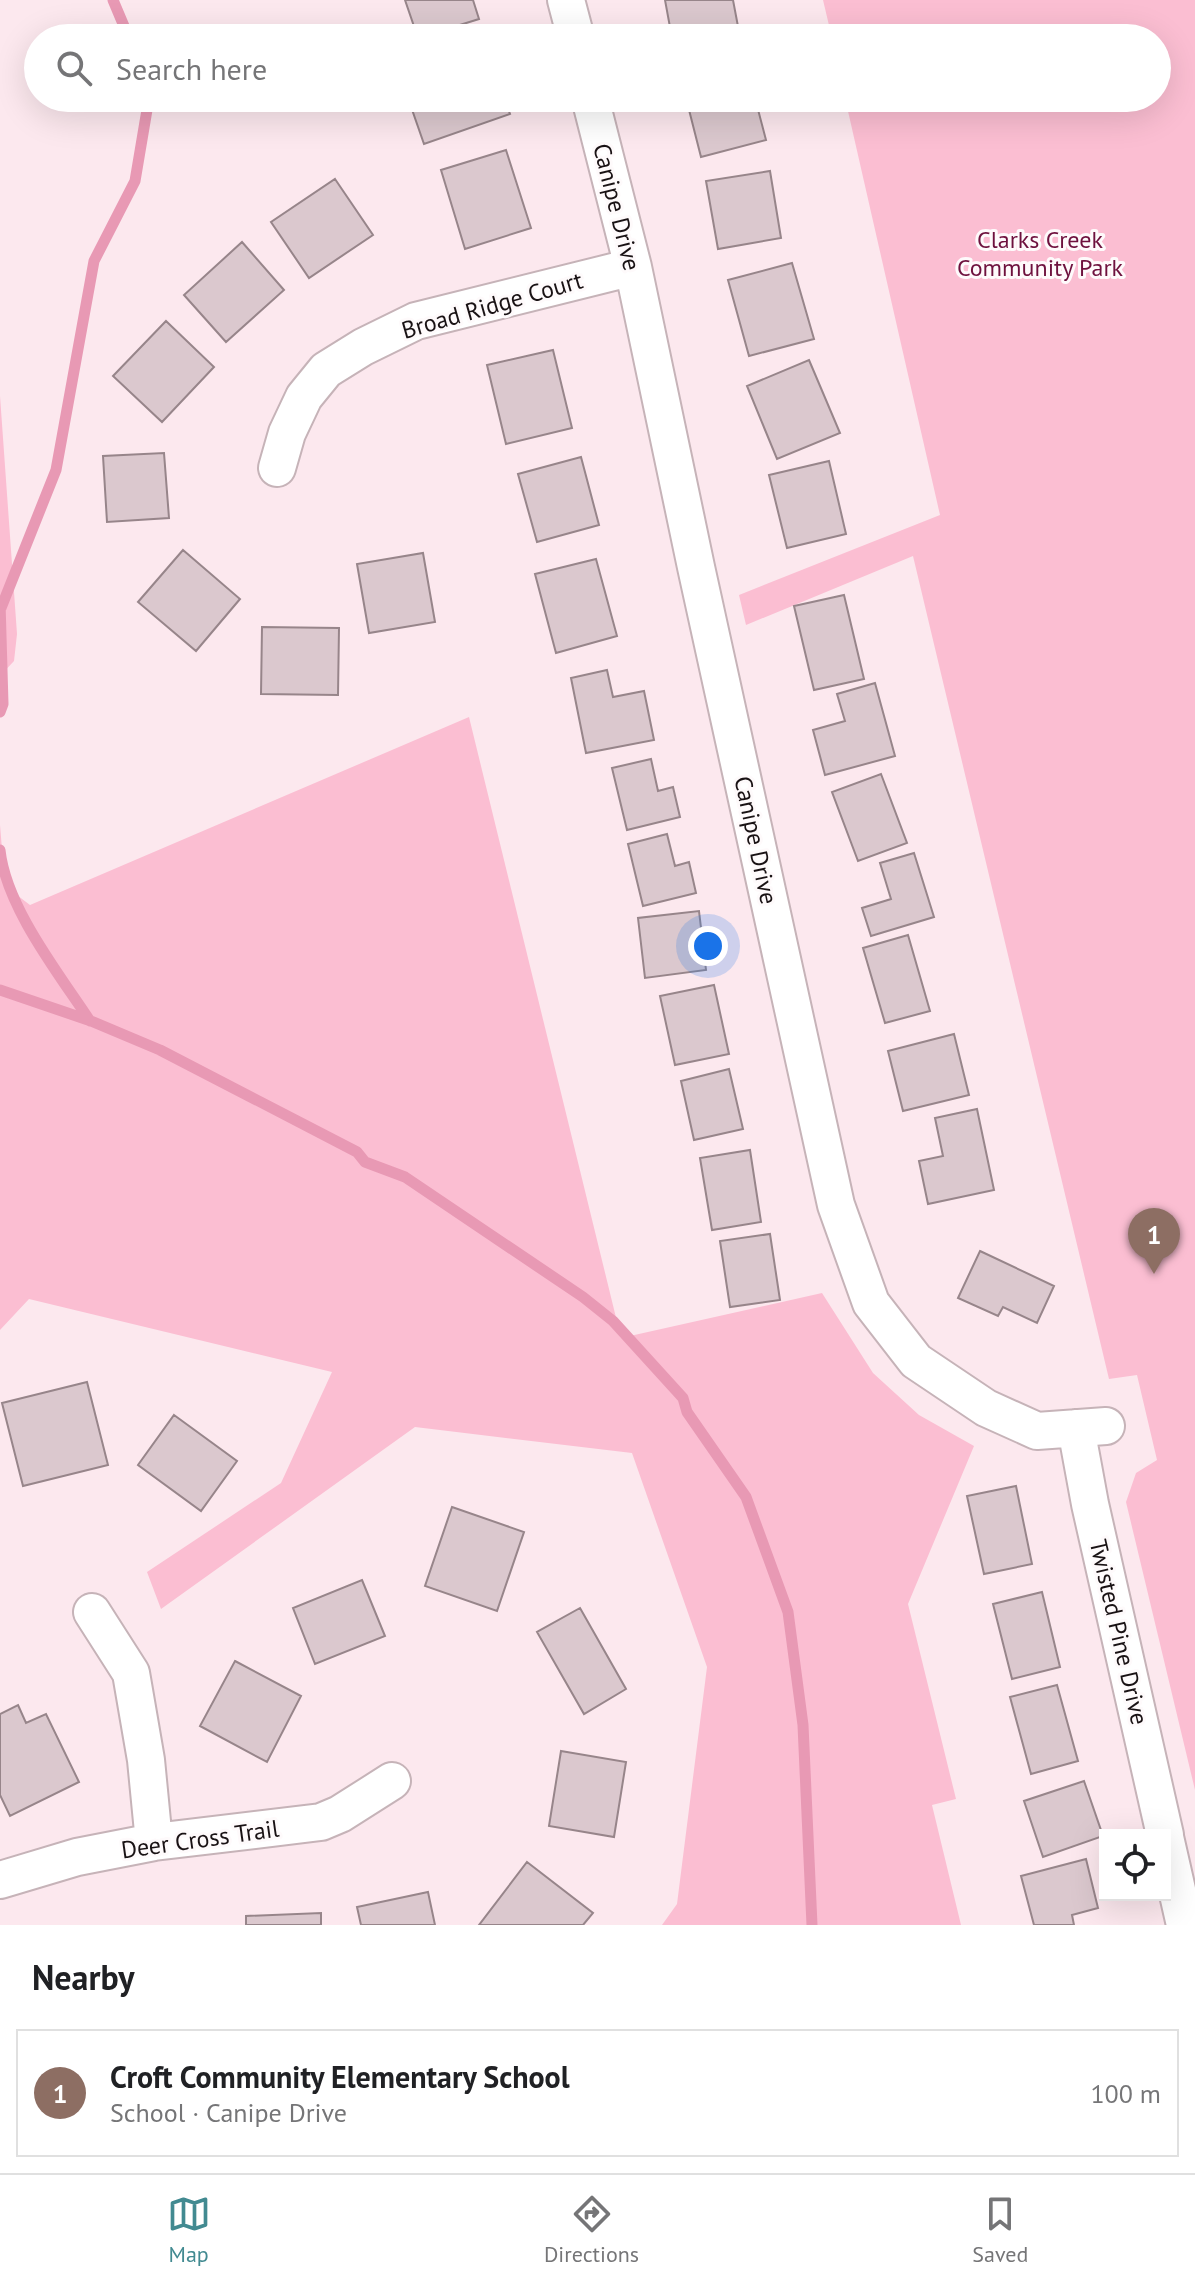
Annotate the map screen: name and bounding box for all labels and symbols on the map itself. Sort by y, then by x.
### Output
street label: Canipe Drive [586,140,648,274]
park label: Clarks Creek Community Park [957,224,1124,283]
street label: Broad Ridge Court [398,264,586,346]
street label: Canipe Drive [727,773,785,907]
your location [688,926,728,966]
pin: 1 [1128,1208,1180,1274]
street label: Twisted Pine Drive [1083,1536,1155,1728]
street label: Deer Cross Trail [119,1813,281,1865]

